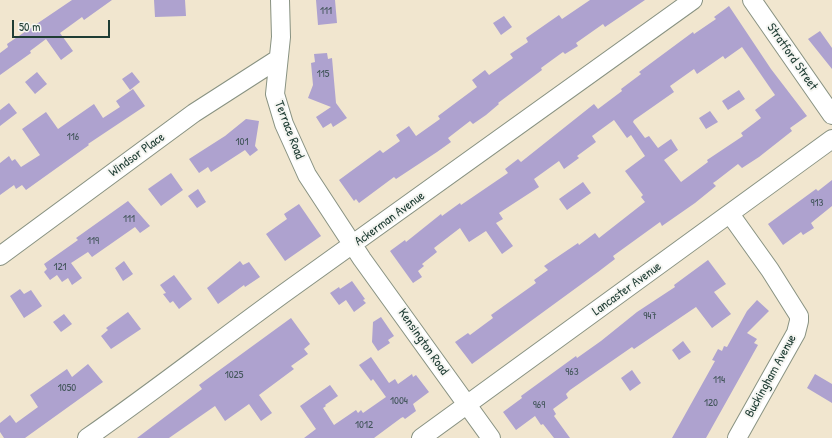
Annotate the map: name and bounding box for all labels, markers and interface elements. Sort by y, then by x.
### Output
house number: 111 [320,4,332,18]
scale bar [14,12,112,38]
text: 50 m [19,18,40,35]
street label: Stratford Street [763,20,821,94]
house number: 115 [317,67,329,81]
street label: Terrace Road [271,99,307,161]
house number: 116 [67,130,79,144]
street label: Windsor Place [106,130,168,180]
house number: 101 [236,135,248,149]
street label: Ackerman Avenue [352,188,428,250]
house number: 913 [811,196,823,210]
house number: 111 [123,212,135,226]
house number: 119 [87,234,99,248]
street label: Lancaster Avenue [589,259,665,319]
house number: 121 [53,260,67,274]
street label: Kensington Road [394,306,452,378]
house number: 947 [643,309,657,323]
street label: Buckingham Avenue [742,332,800,420]
house number: 963 [565,365,579,379]
house number: 1025 [225,368,243,382]
house number: 114 [713,373,725,387]
house number: 1050 [58,381,76,395]
house number: 1004 [390,394,408,408]
house number: 120 [704,396,718,410]
house number: 969 [533,398,545,412]
house number: 1012 [355,418,373,432]

